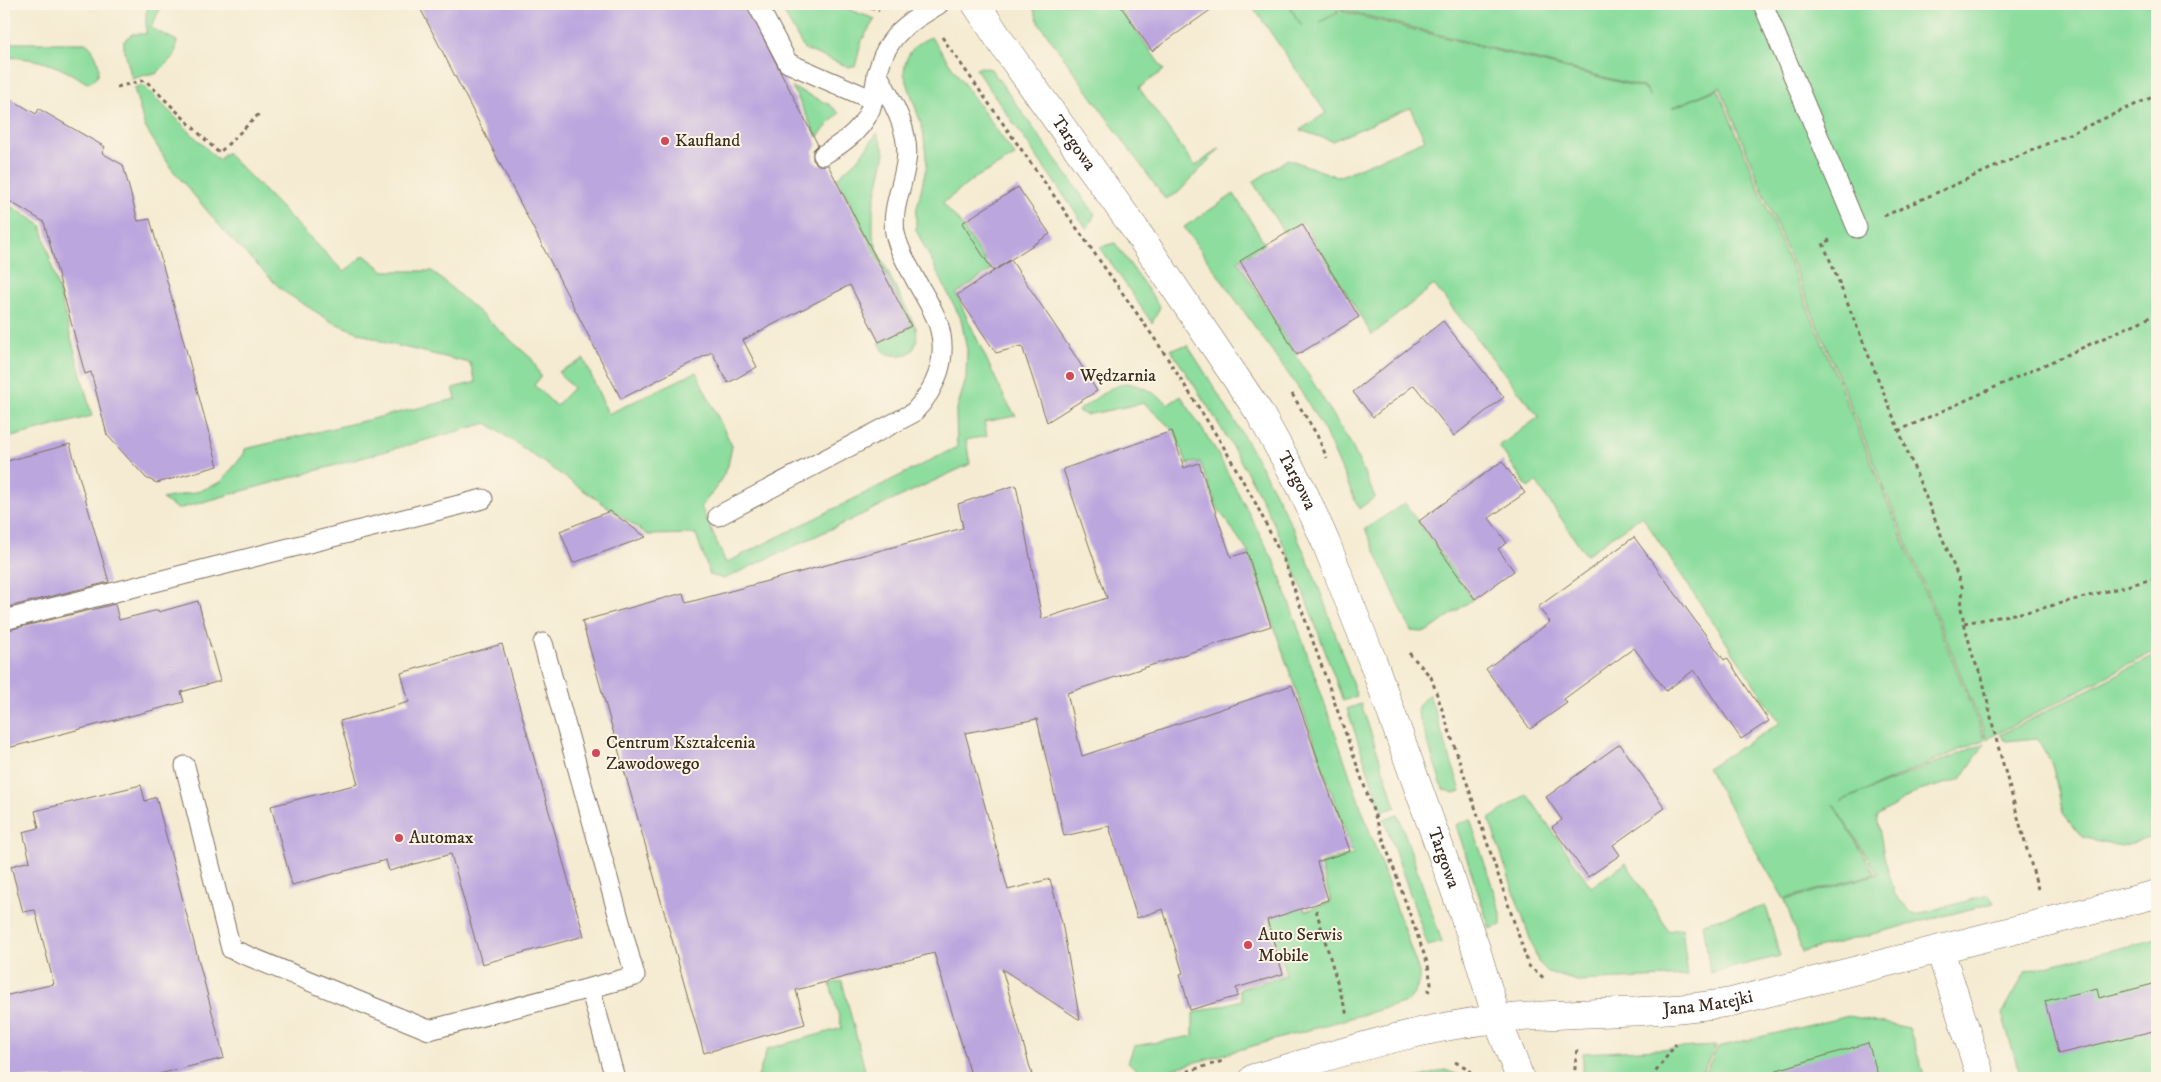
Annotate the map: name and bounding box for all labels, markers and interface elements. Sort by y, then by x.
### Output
street label: Targowa [1046,111,1101,176]
place label: Kaufland [675,130,740,152]
marker: Kaufland [659,135,671,147]
place label: Wędzarnia [1079,365,1156,387]
marker: Wędzarnia [1064,370,1076,382]
street label: Targowa [1272,448,1321,514]
place label: Centrum Kształcenia Zawodowego [606,732,756,775]
marker: Centrum Kształcenia Zawodowego [590,747,602,759]
street label: Targowa [1422,825,1464,892]
place label: Automax [409,827,474,849]
marker: Automax [393,832,405,844]
place label: Auto Serwis Mobile [1258,924,1342,967]
marker: Auto Serwis Mobile [1242,939,1254,951]
street label: Jana Matejki [1660,986,1755,1021]

